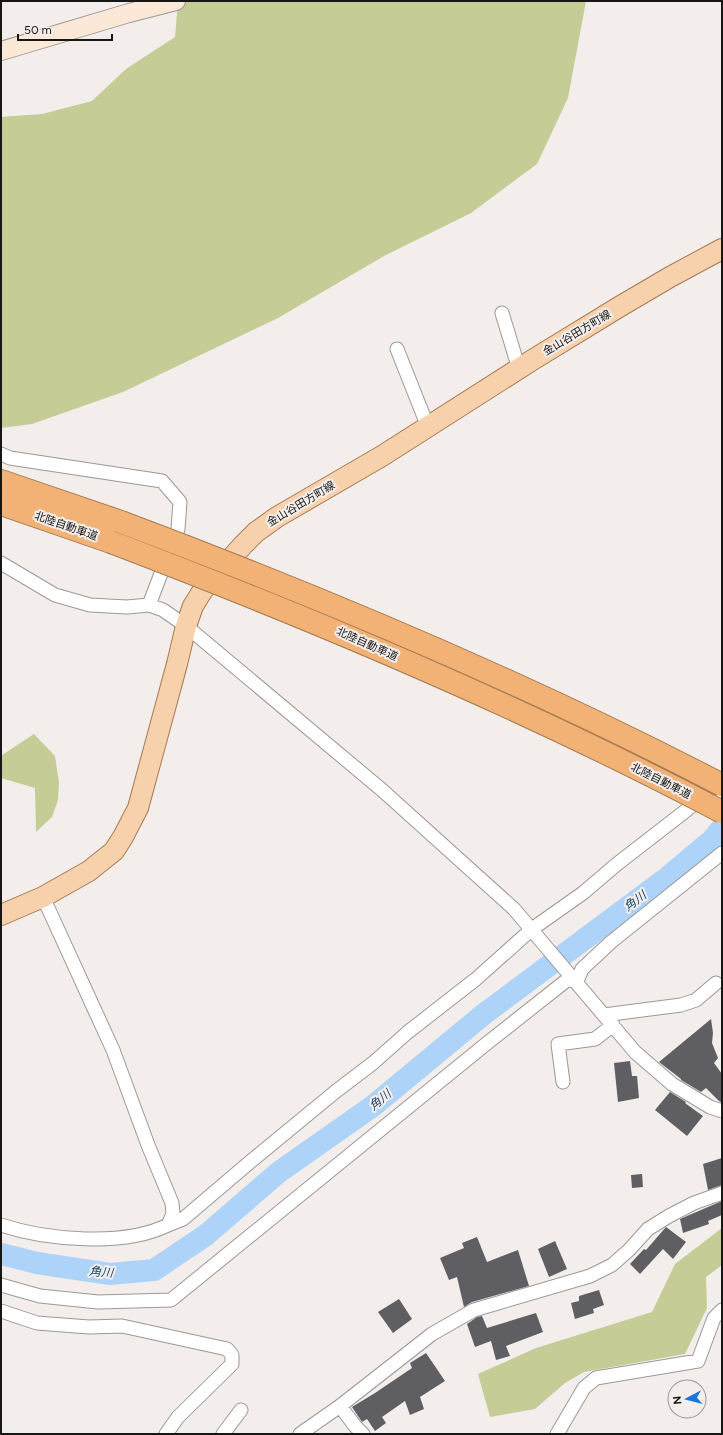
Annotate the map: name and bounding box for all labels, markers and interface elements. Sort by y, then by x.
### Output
scale bar [18,16,112,42]
text: 50 m [24,23,52,37]
street label: 金山谷田方町線 [541,308,613,358]
street label: 金山谷田方町線 [265,479,337,529]
street label: 北陸自動車道 [33,509,99,543]
street label: 北陸自動車道 [334,625,400,663]
street label: 北陸自動車道 [629,760,693,802]
water label: 角川 [621,887,650,914]
water label: 角川 [366,1086,395,1113]
water label: 角川 [88,1264,116,1280]
north arrow [667,1379,707,1419]
text: N [671,1395,685,1405]

